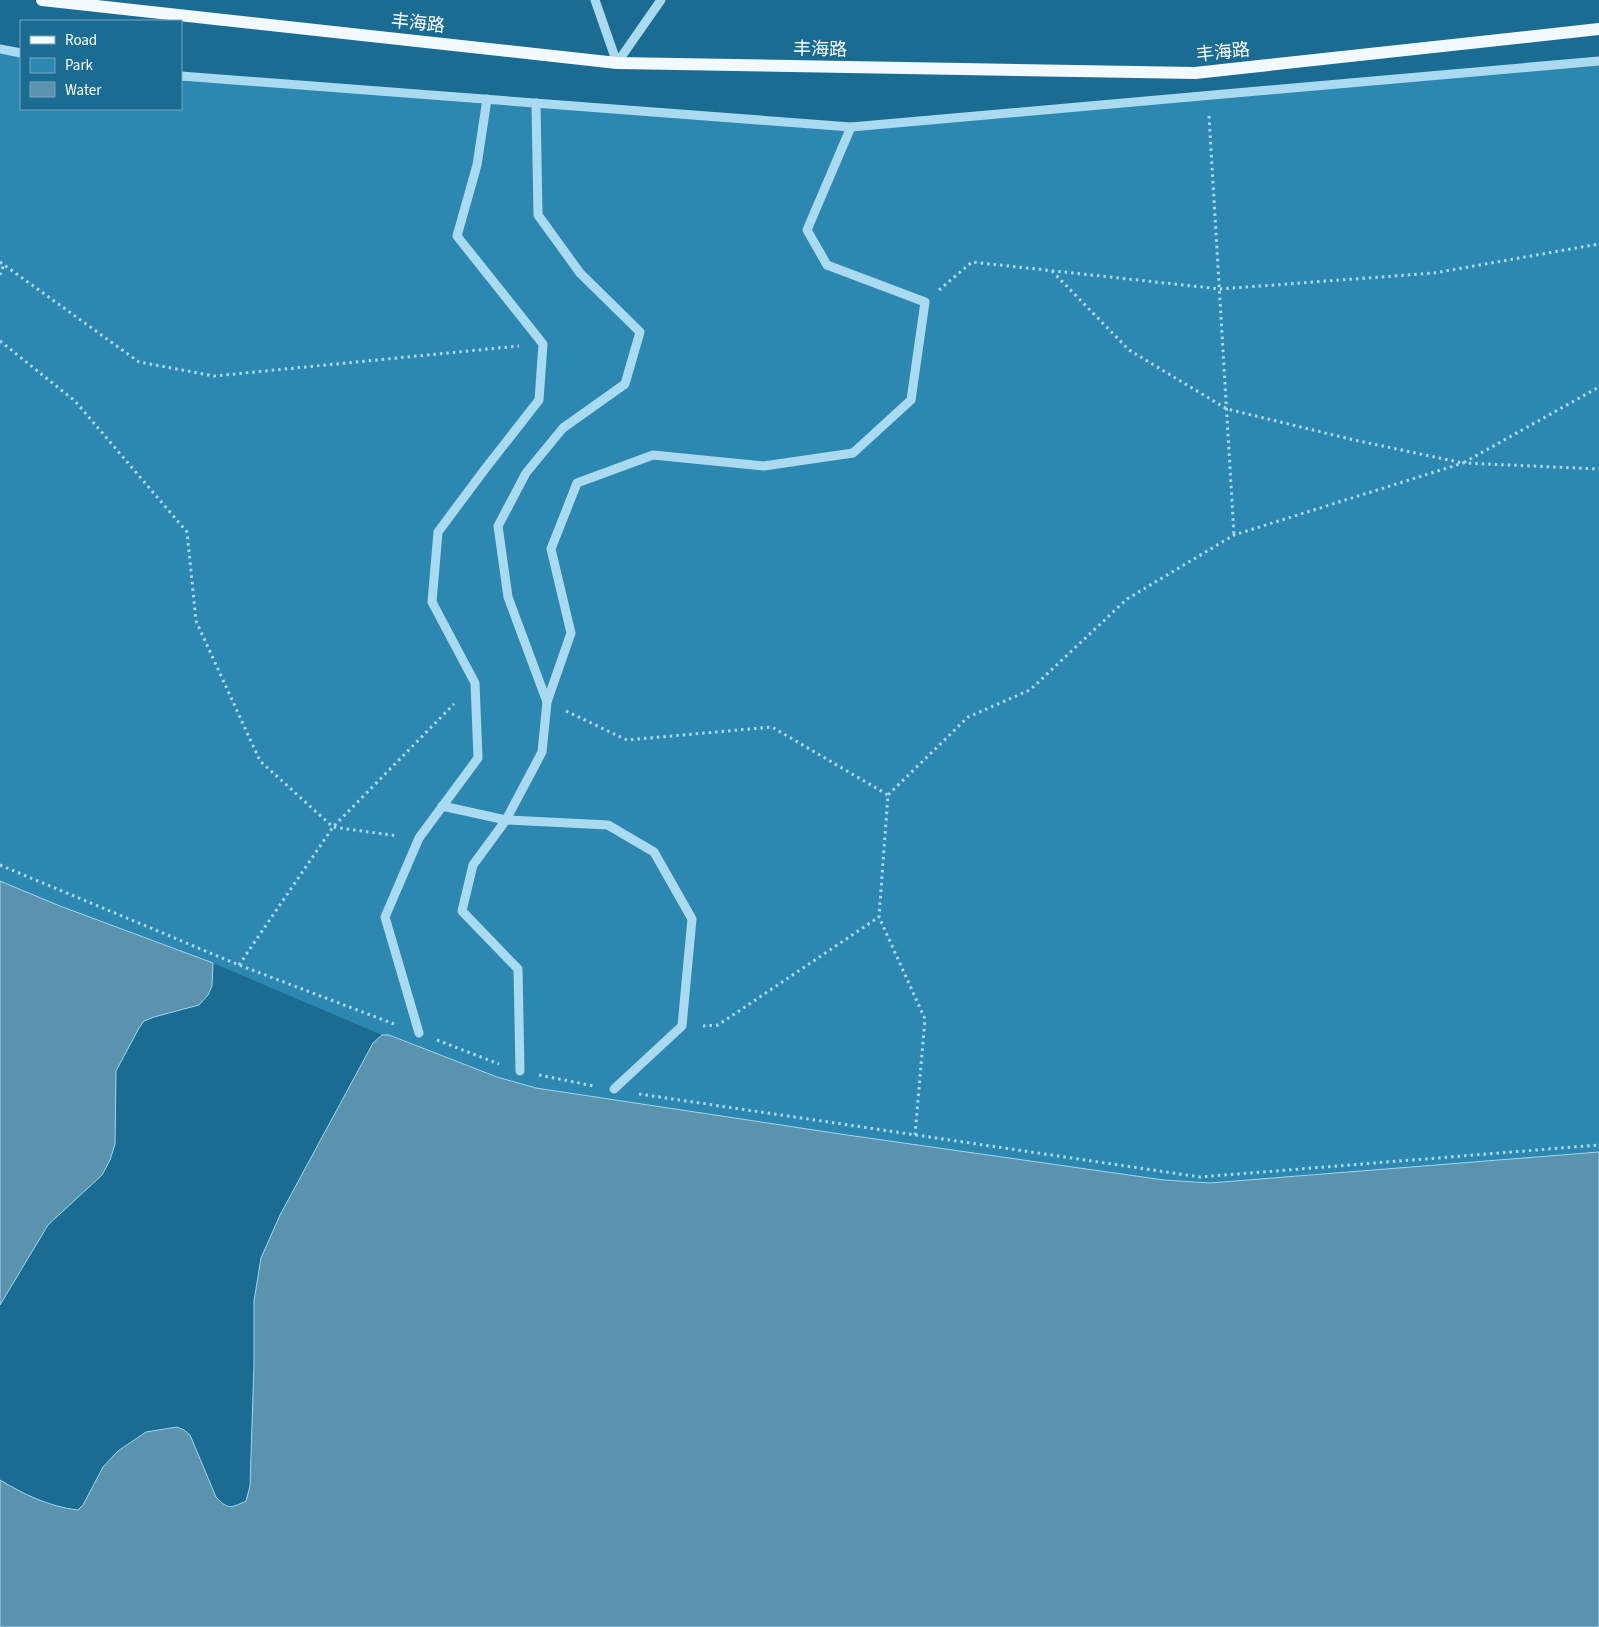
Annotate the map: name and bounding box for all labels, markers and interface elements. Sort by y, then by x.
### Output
street label: 丰海路 [390,8,446,39]
legend [20,20,182,110]
text: Road [65,30,97,51]
street label: 丰海路 [793,37,847,62]
street label: 丰海路 [1195,37,1251,68]
text: Park [65,55,94,76]
text: Water [65,80,102,101]

